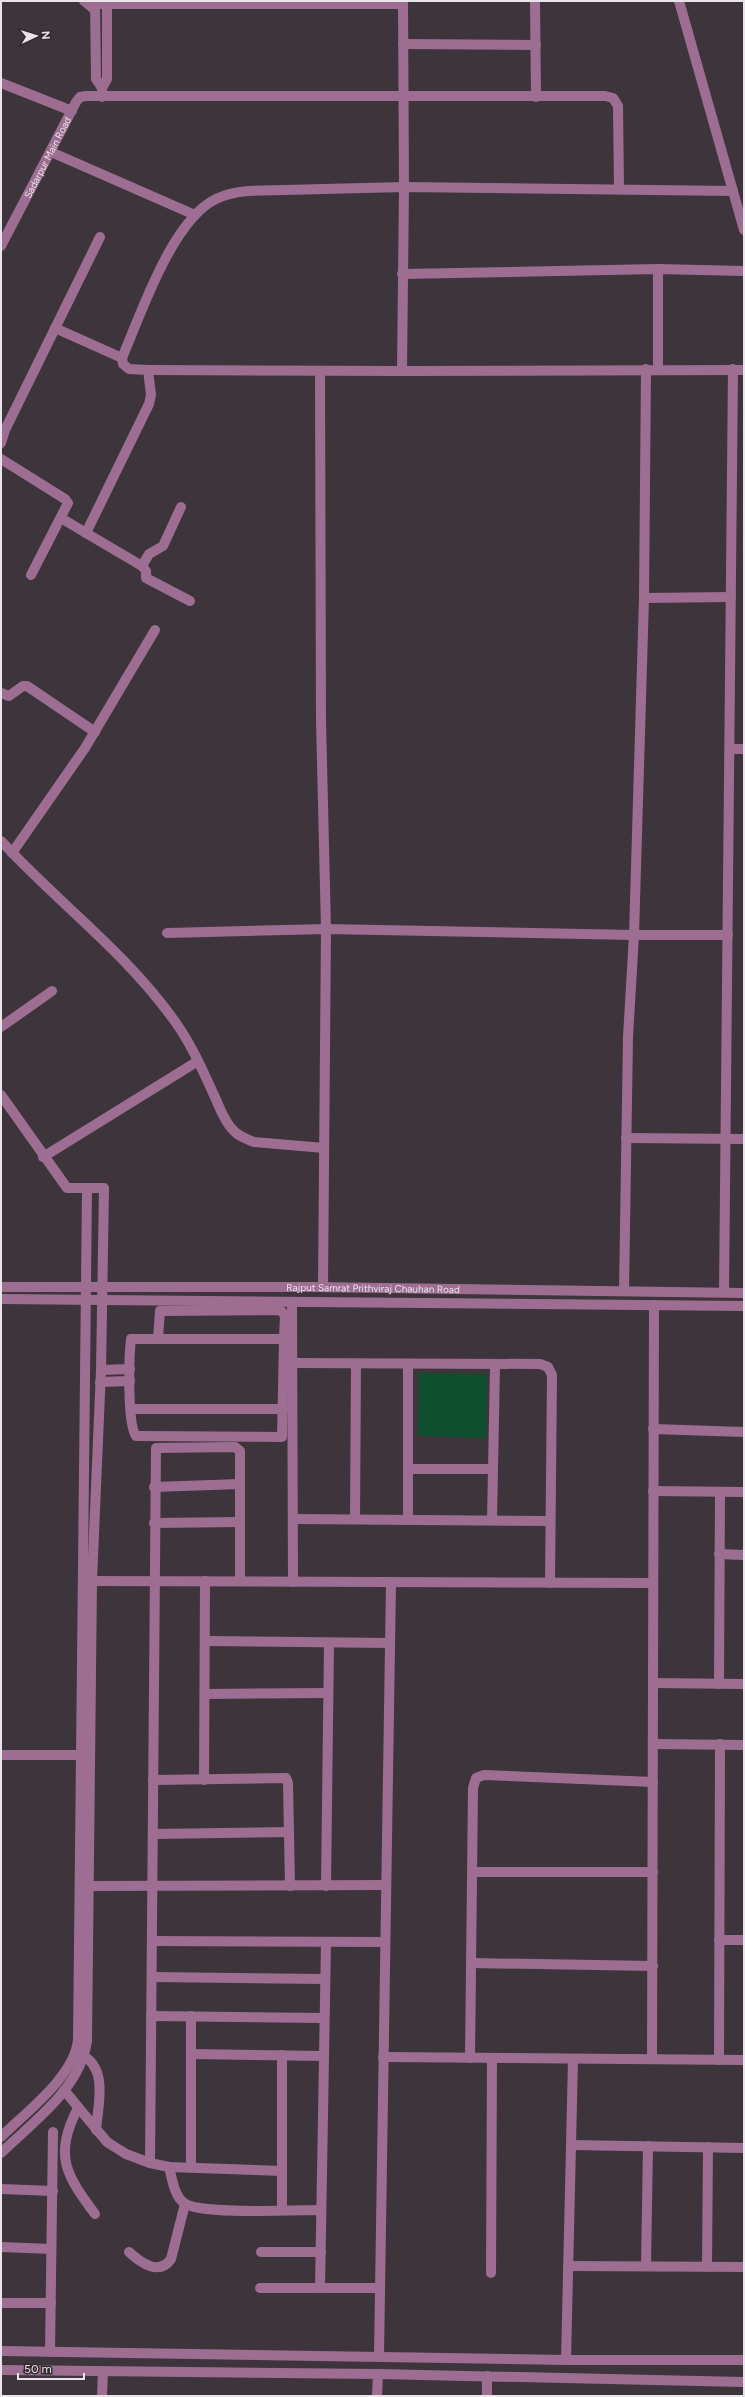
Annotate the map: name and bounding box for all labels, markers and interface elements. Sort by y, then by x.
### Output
north arrow [16,16,56,56]
text: N [39,31,52,40]
street label: Sadarpur Main Road [21,114,74,200]
street label: Rajput Samrat Prithviraj Chauhan Road [286,1281,460,1296]
scale bar [18,2355,84,2381]
text: 50 m [24,2362,52,2376]

